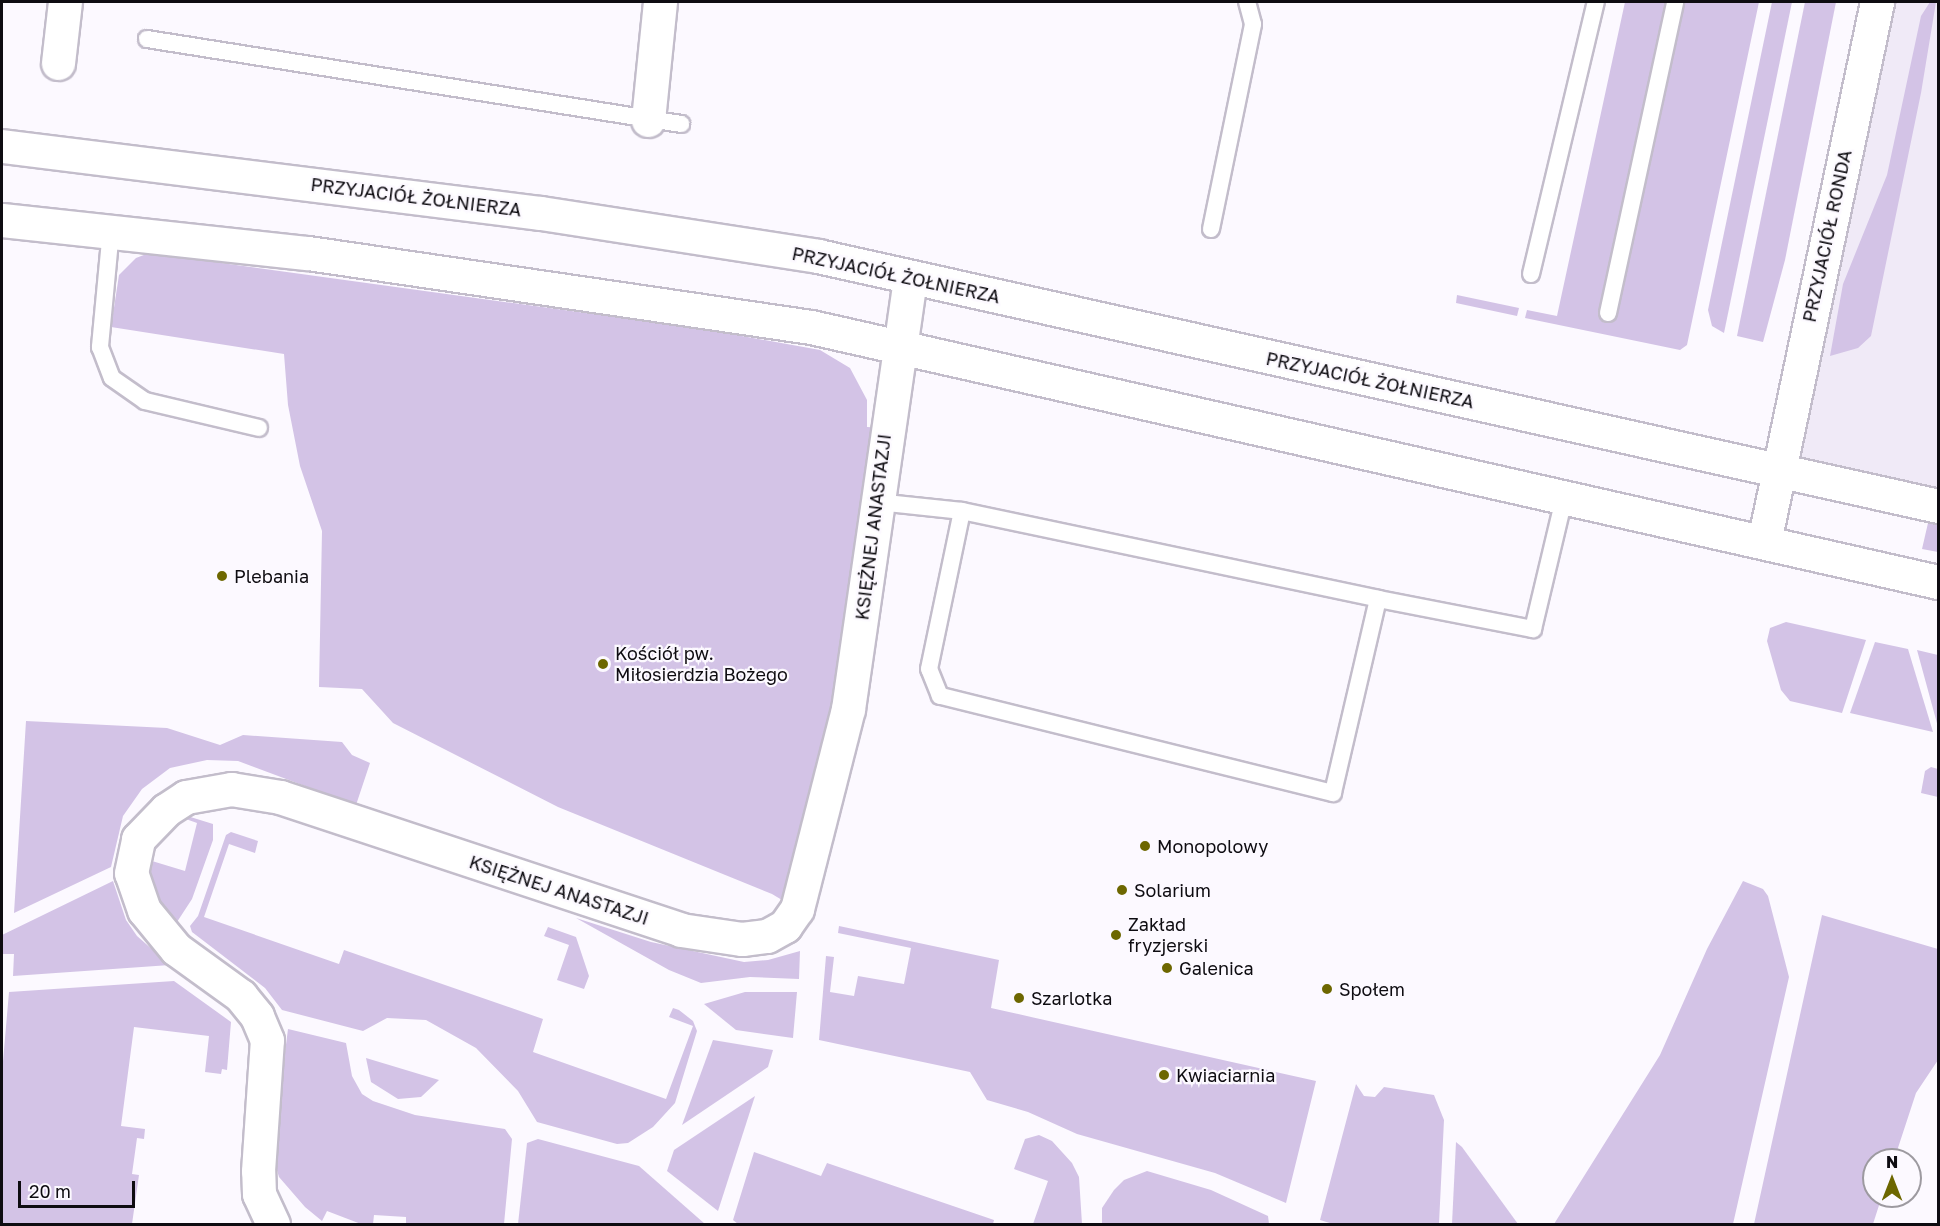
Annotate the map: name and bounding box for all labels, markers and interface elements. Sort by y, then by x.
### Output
street label: PRZYJACIÓŁ RONDA [1798,148,1856,324]
street label: PRZYJACIÓŁ ŻOŁNIERZA [309,173,523,221]
street label: PRZYJACIÓŁ ŻOŁNIERZA [790,242,1002,308]
street label: PRZYJACIÓŁ ŻOŁNIERZA [1264,347,1476,413]
street label: KSIĘŻNEJ ANASTAZJI [851,433,895,621]
place label: Plebania [234,565,309,587]
marker: Plebania [215,569,229,583]
place label: Kościół pw. Miłosierdzia Bożego [615,643,788,686]
marker: Kościół pw. Miłosierdzia Bożego [596,657,610,671]
place label: Monopolowy [1157,835,1268,857]
marker: Monopolowy [1138,839,1152,853]
street label: KSIĘŻNEJ ANASTAZJI [467,851,651,929]
place label: Solarium [1134,879,1211,901]
marker: Solarium [1115,883,1129,897]
place label: Zakład fryzjerski [1128,914,1208,956]
marker: Zakład fryzjerski [1109,928,1123,942]
place label: Galenica [1179,957,1254,979]
marker: Galenica [1160,961,1174,975]
place label: Społem [1339,978,1405,1000]
marker: Społem [1320,982,1334,996]
place label: Szarlotka [1031,987,1112,1009]
marker: Szarlotka [1012,991,1026,1005]
place label: Kwiaciarnia [1176,1064,1275,1086]
marker: Kwiaciarnia [1157,1068,1171,1082]
north arrow [1862,1148,1922,1208]
text: N [1886,1152,1898,1172]
scale bar [21,1169,138,1207]
text: 20 m [29,1180,71,1202]

